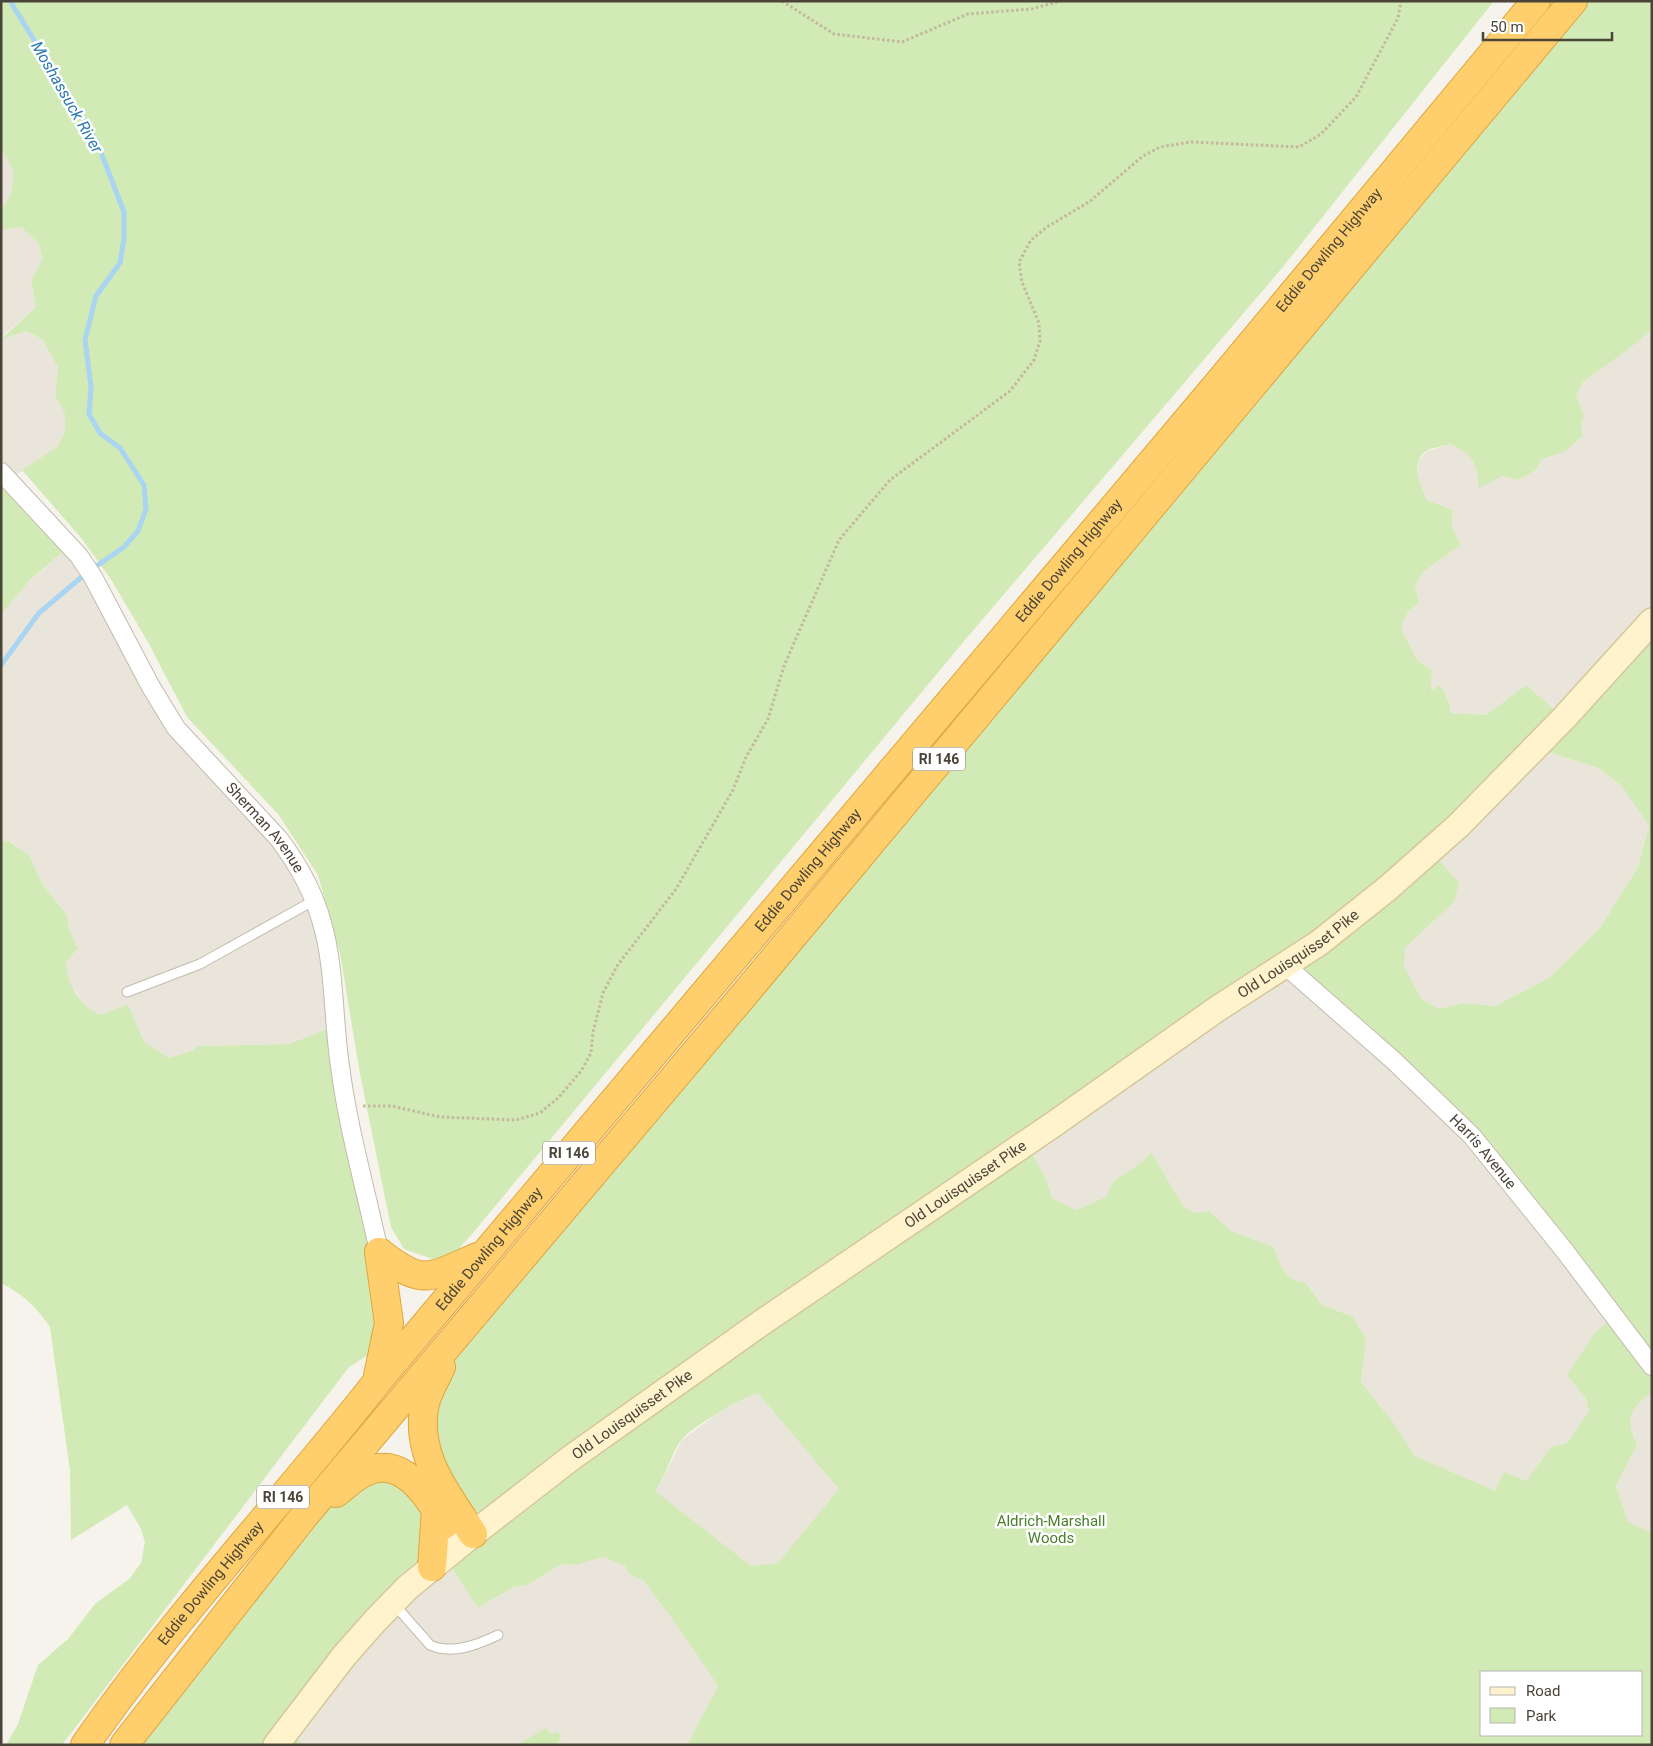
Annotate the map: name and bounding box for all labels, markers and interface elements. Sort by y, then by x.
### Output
scale bar [1483,10,1612,42]
text: 50 m [1490,18,1524,36]
water label: Moshassuck River [27,38,107,157]
street label: Eddie Dowling Highway [1272,184,1386,316]
street label: Eddie Dowling Highway [1012,495,1126,626]
road number: RI 146 [913,748,965,771]
street label: Sherman Avenue [222,779,308,876]
street label: Eddie Dowling Highway [751,805,865,936]
street label: Old Louisquisset Pike [1234,906,1363,1002]
street label: Harris Avenue [1446,1110,1520,1193]
street label: Old Louisquisset Pike [901,1136,1030,1232]
road number: RI 146 [543,1142,595,1164]
street label: Eddie Dowling Highway [432,1184,546,1314]
street label: Old Louisquisset Pike [568,1366,696,1464]
road number: RI 146 [257,1485,309,1508]
park label: Aldrich-Marshall Woods [997,1512,1105,1547]
street label: Eddie Dowling Highway [154,1517,267,1649]
legend [1480,1671,1643,1736]
text: Road [1526,1682,1560,1700]
text: Park [1526,1707,1557,1725]

